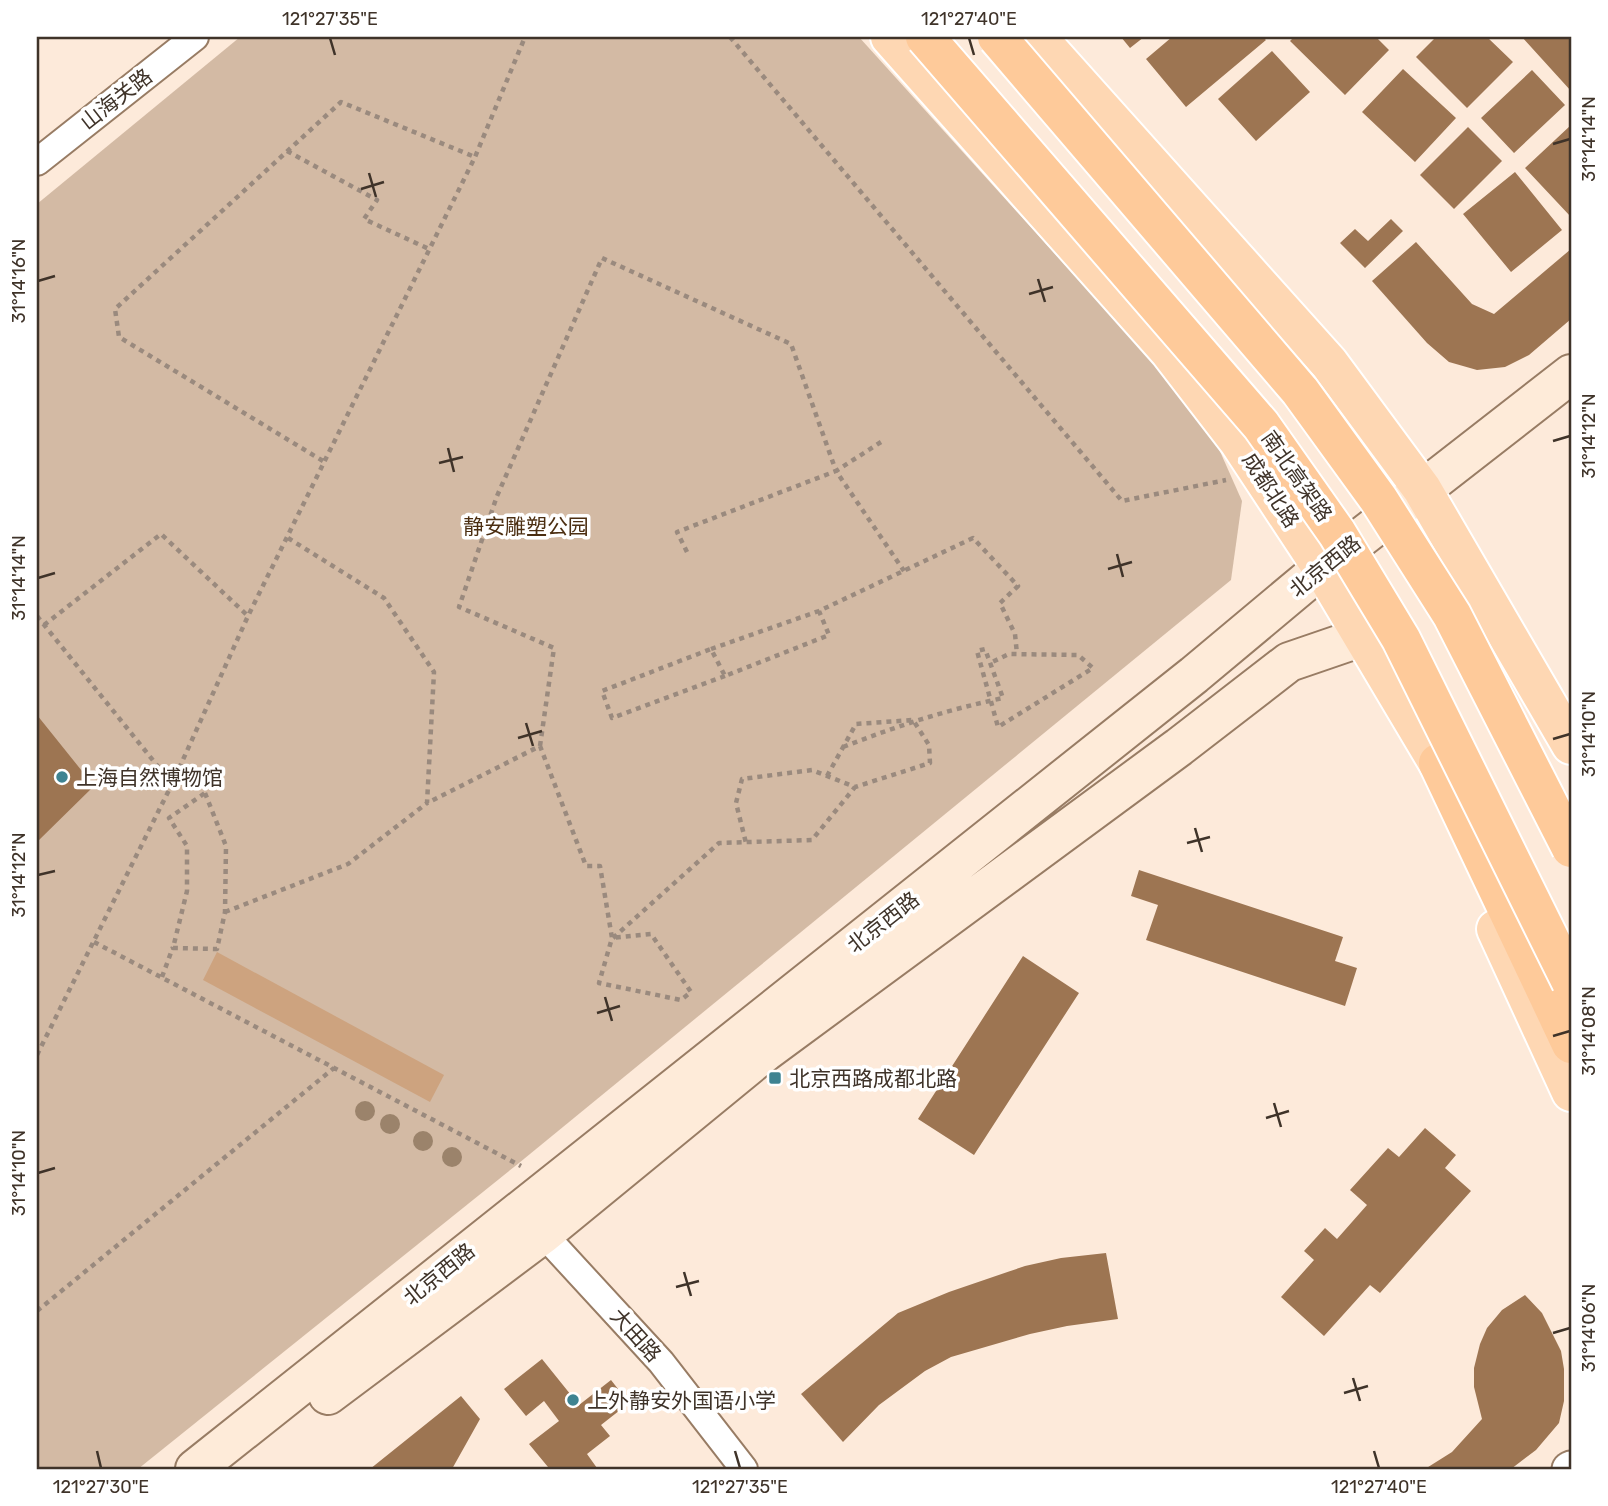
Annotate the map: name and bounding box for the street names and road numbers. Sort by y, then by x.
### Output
street label: 山海关路 [75,63,157,135]
street label: 南北高架路 [1257,426,1337,526]
street label: 成都北路 [1238,448,1304,532]
street label: 北京西路 [1284,530,1366,602]
street label: 北京西路 [842,886,924,958]
street label: 北京西路 [398,1238,480,1310]
street label: 大田路 [606,1303,666,1367]

